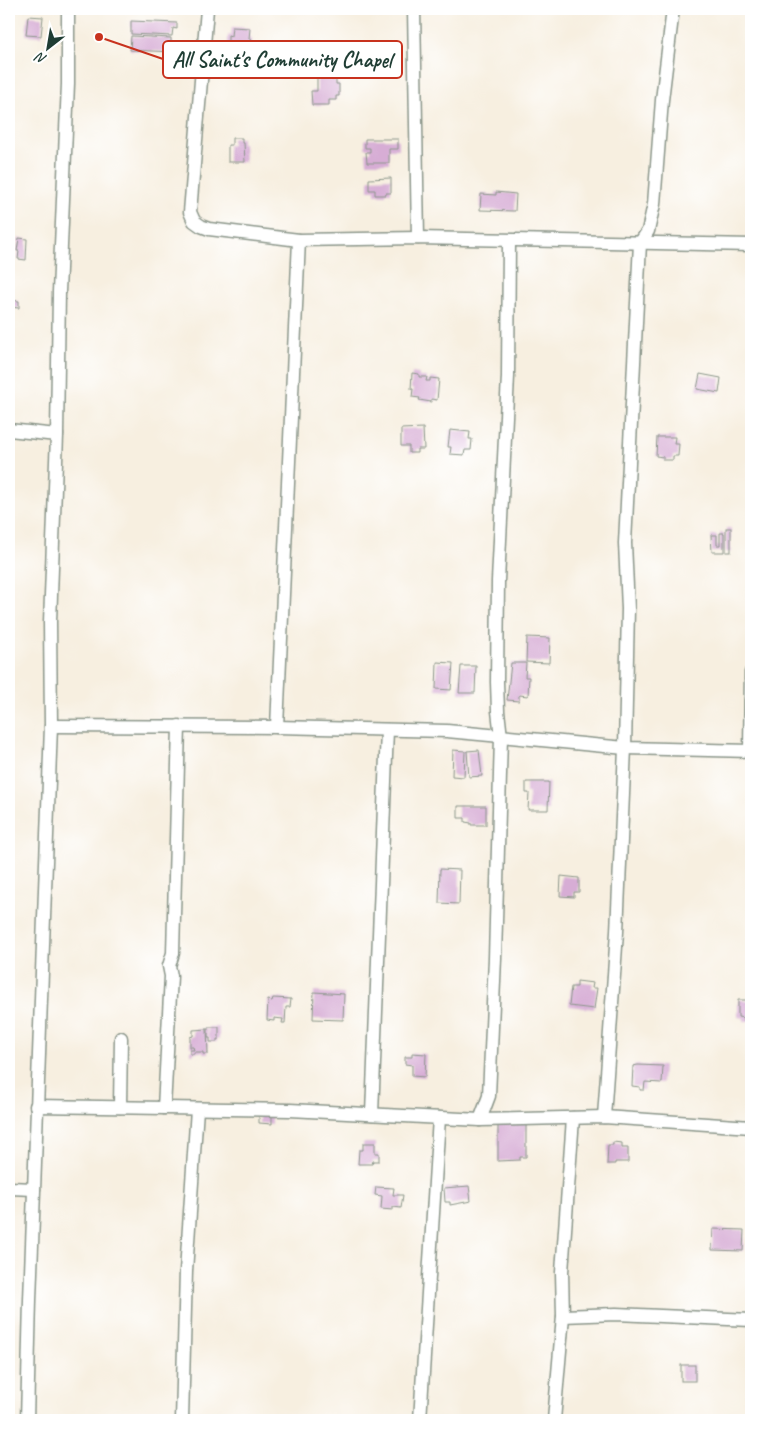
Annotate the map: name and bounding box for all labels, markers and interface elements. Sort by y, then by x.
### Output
north arrow [22,22,72,72]
callout: All Saint's Community Chapel [163,41,402,78]
text: All Saint's Community Chapel [172,46,396,74]
text: N [31,48,50,68]

